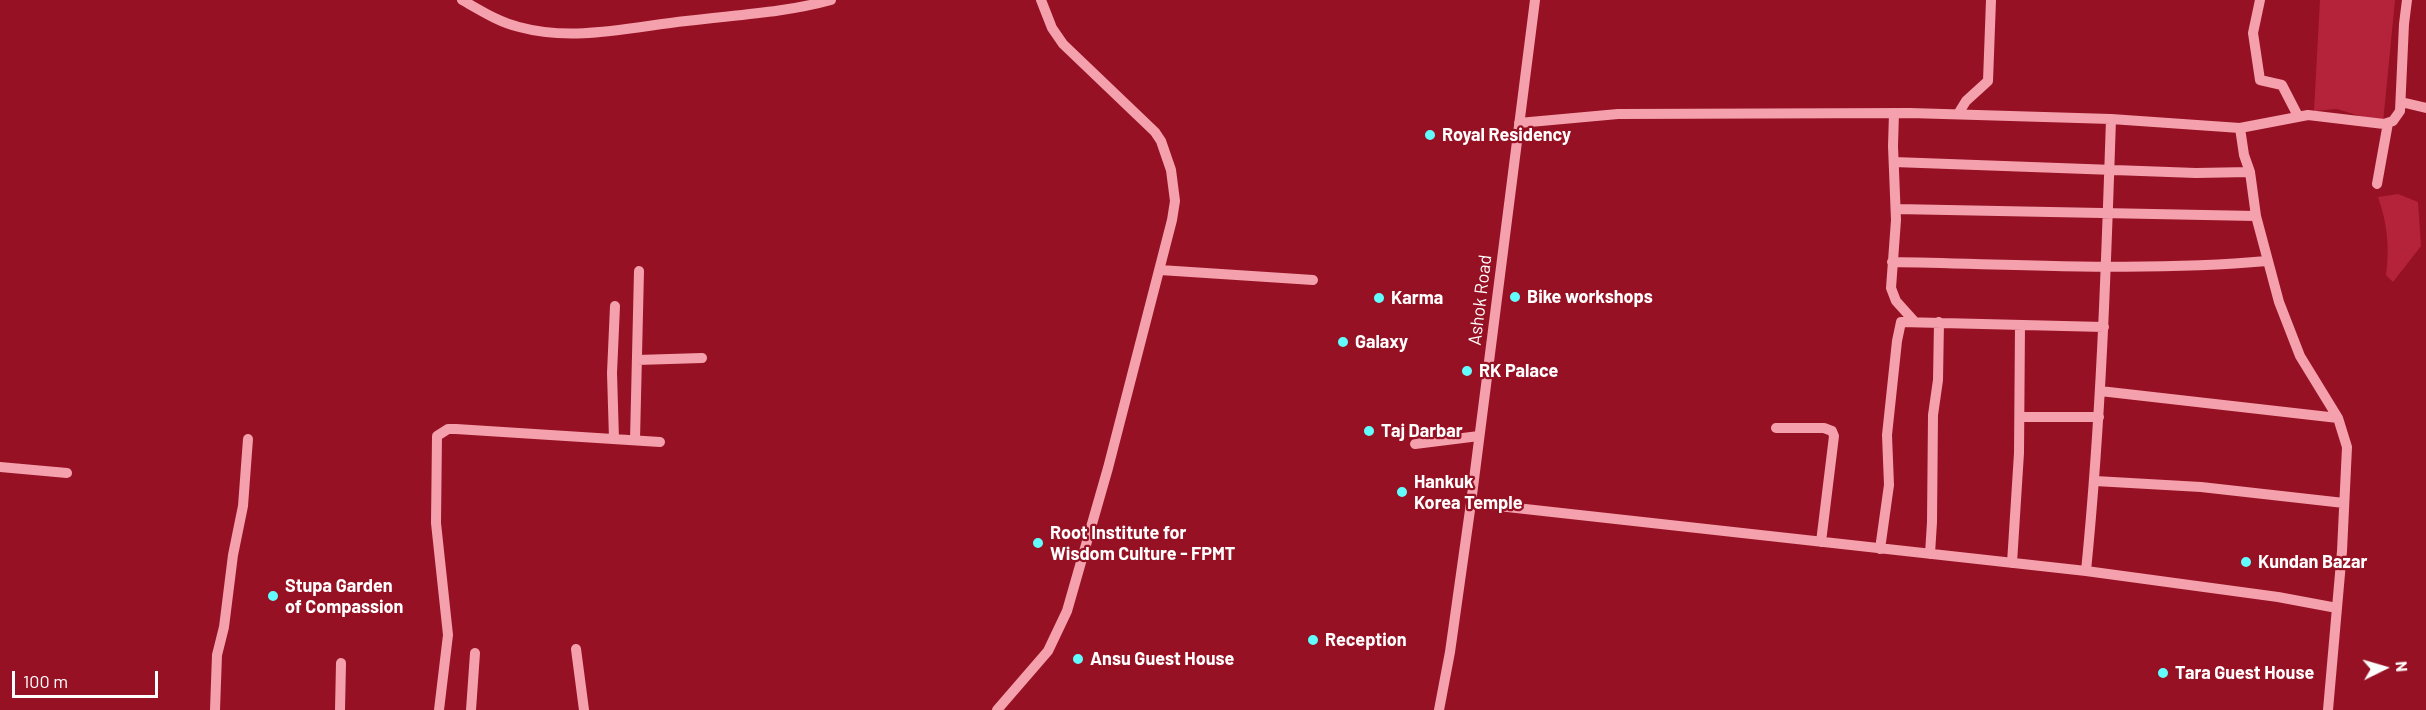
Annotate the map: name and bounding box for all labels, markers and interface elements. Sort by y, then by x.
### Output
place label: Royal Residency [1442,124,1571,146]
marker: Royal Residency [1423,128,1437,142]
street label: Ashok Road [1464,253,1496,347]
place label: Bike workshops [1527,286,1653,308]
place label: Karma [1391,287,1443,309]
marker: Bike workshops [1508,290,1522,304]
marker: Karma [1372,291,1386,305]
place label: Galaxy [1355,331,1408,353]
marker: Galaxy [1336,335,1350,349]
place label: RK Palace [1479,360,1558,382]
marker: RK Palace [1460,364,1474,378]
place label: Taj Darbar [1381,420,1463,442]
marker: Taj Darbar [1362,424,1376,438]
place label: Hankuk Korea Temple [1414,471,1522,514]
marker: Hankuk Korea Temple [1395,485,1409,499]
place label: Root Institute for Wisdom Culture - FPMT [1050,522,1235,564]
marker: Root Institute for Wisdom Culture - FPMT [1031,536,1045,550]
place label: Kundan Bazar [2258,551,2367,573]
marker: Kundan Bazar [2239,555,2253,569]
place label: Stupa Garden of Compassion [285,575,403,618]
marker: Stupa Garden of Compassion [266,589,280,603]
place label: Reception [1325,629,1407,651]
marker: Reception [1306,633,1320,647]
north arrow [2354,638,2414,698]
place label: Ansu Guest House [1090,648,1234,670]
marker: Ansu Guest House [1071,652,1085,666]
scale bar [15,659,160,697]
text: N [2393,660,2412,673]
place label: Tara Guest House [2175,662,2314,684]
marker: Tara Guest House [2156,666,2170,680]
text: 100 m [23,670,68,692]

